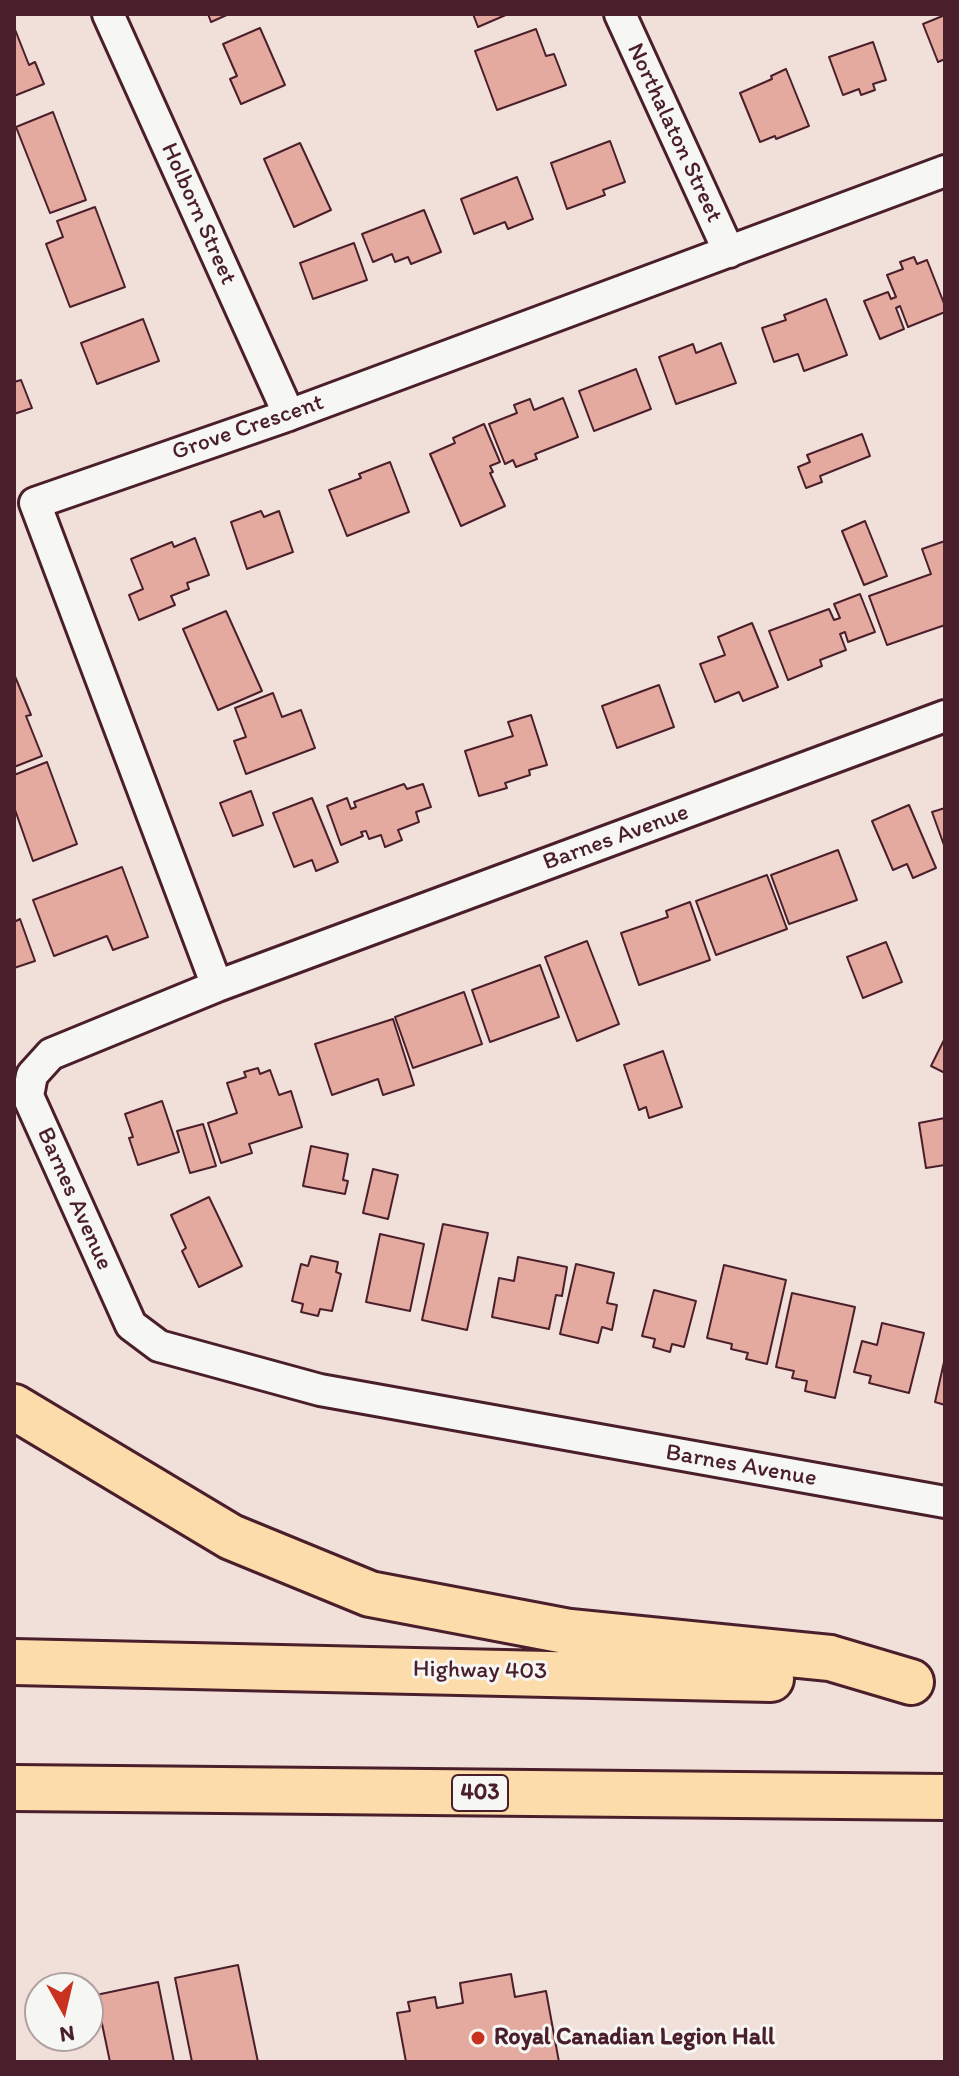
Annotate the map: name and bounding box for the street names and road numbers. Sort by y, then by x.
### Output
street label: Northalaton Street [620,39,728,227]
street label: Holborn Street [154,139,242,289]
street label: Grove Crescent [168,389,328,467]
street label: Barnes Avenue [539,798,693,878]
street label: Barnes Avenue [30,1123,118,1275]
street label: Barnes Avenue [663,1439,819,1493]
street label: Highway 403 [413,1655,547,1687]
road number: 403 [452,1775,508,1811]

